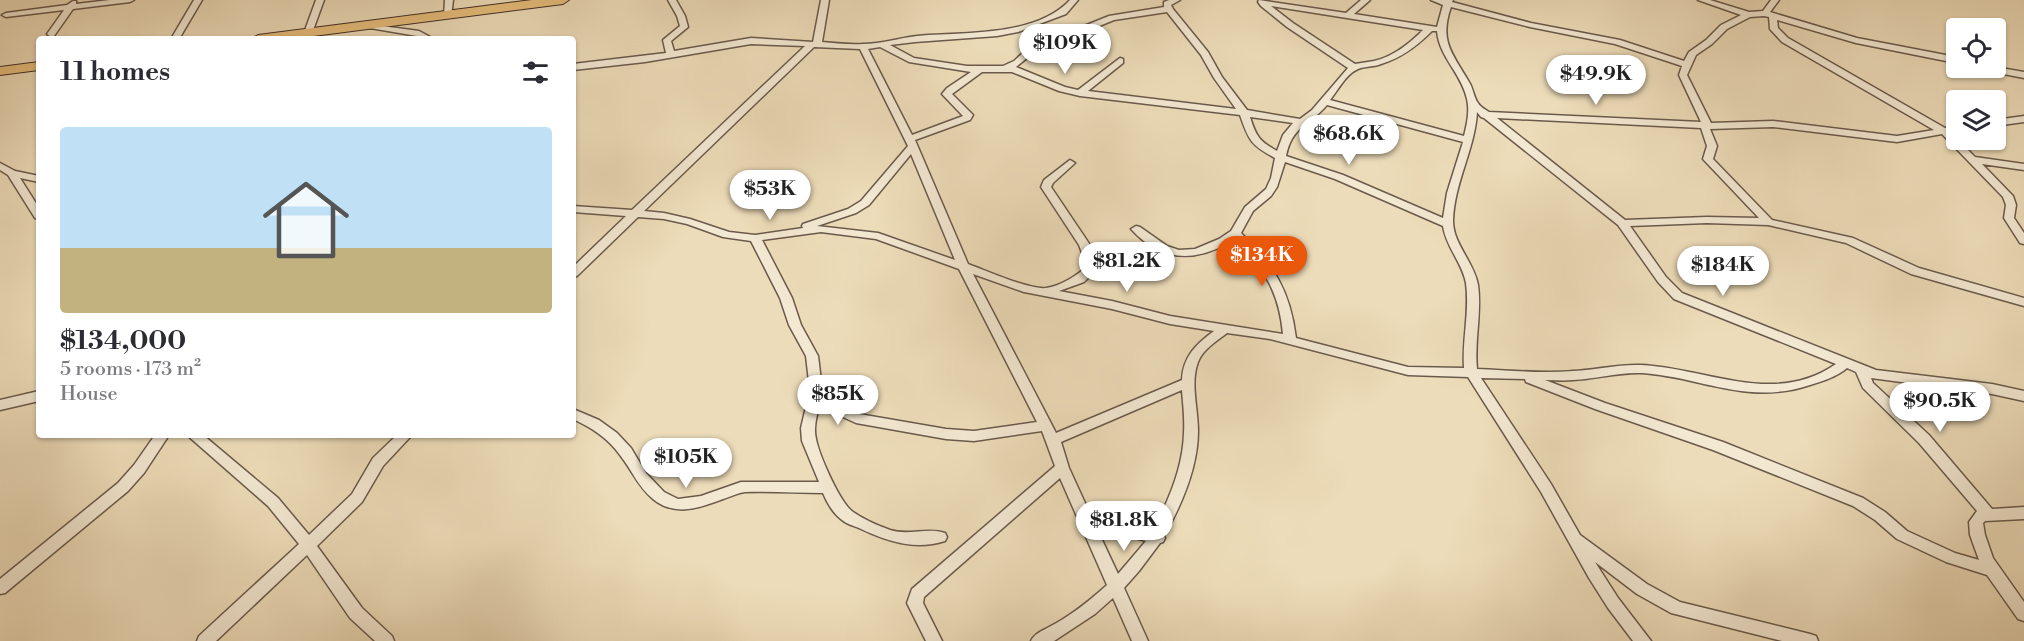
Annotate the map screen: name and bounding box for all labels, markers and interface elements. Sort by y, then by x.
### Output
map controls [1946,18,2006,150]
button: locate [1946,18,2006,78]
pin: $109K [1023,24,1107,75]
text: $109K [1033,31,1097,56]
pin: $49.9K [1547,55,1645,106]
text: 11 homes [60,56,170,88]
icon: filters [519,56,552,89]
text: $49.9K [1560,62,1632,87]
button: layers [1946,90,2006,150]
pin: $68.6K [1300,115,1398,166]
text: $68.6K [1313,122,1385,147]
icon: home [252,166,360,274]
pin: $53K [734,170,806,221]
text: $53K [744,177,796,202]
pin: $134K [1220,236,1304,287]
pin: $81.2K [1078,242,1176,293]
text: $134K [1230,243,1294,268]
pin: $184K [1681,246,1765,297]
text: $81.2K [1093,249,1161,274]
text: $184K [1691,253,1755,278]
text: $134,000 [60,325,186,357]
text: 5 rooms · 173 m² [60,357,201,382]
pin: $85K [802,375,874,426]
text: House [60,382,118,407]
text: $85K [811,382,865,407]
pin: $90.5K [1891,382,1989,433]
text: $90.5K [1903,389,1977,414]
pin: $105K [644,438,728,489]
text: $105K [654,445,718,470]
pin: $81.8K [1075,501,1173,552]
text: $81.8K [1090,508,1158,533]

